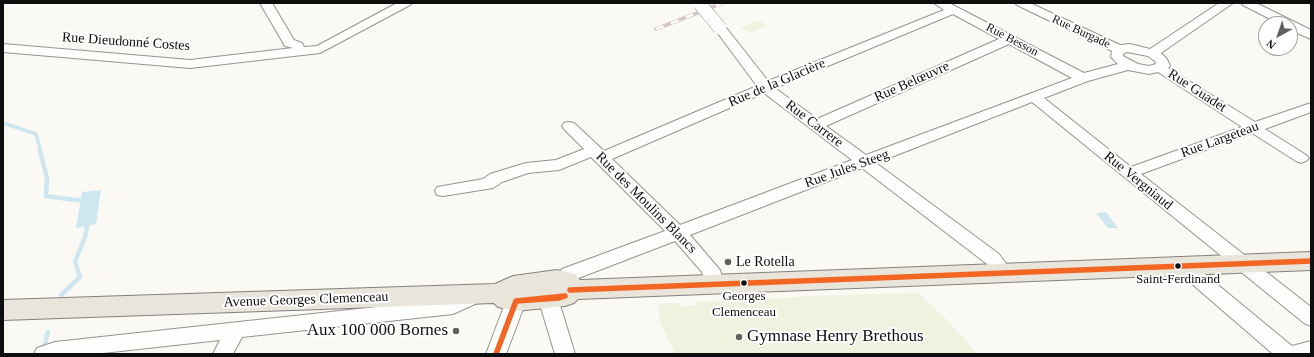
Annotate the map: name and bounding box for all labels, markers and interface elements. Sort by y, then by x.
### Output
street label: Rue Burgade [1050,12,1112,52]
north arrow [1258,16,1298,56]
street label: Rue Besson [983,20,1041,60]
street label: Rue Dieudonné Costes [61,29,191,55]
text: N [1264,37,1278,52]
street label: Rue de la Glacière [726,55,828,111]
street label: Rue Belœuvre [872,58,952,106]
street label: Rue Guadet [1165,66,1229,116]
street label: Rue Carrere [782,97,846,151]
street label: Rue Largeteau [1179,118,1261,162]
street label: Rue Jules Steeg [802,146,892,192]
street label: Rue Vergniaud [1100,148,1176,214]
street label: Rue des Moulins Blancs [592,149,700,257]
place label: Le Rotella [736,254,795,270]
marker: Le Rotella [723,257,733,267]
marker: Saint-Ferdinand [1173,261,1183,271]
place label: Saint-Ferdinand [1136,272,1220,288]
marker: Georges Clemenceau [739,278,749,288]
street label: Avenue Georges Clemenceau [223,289,389,311]
place label: Georges Clemenceau [712,289,776,320]
place label: Aux 100 000 Bornes [307,321,448,341]
marker: Aux 100 000 Bornes [451,326,461,336]
place label: Gymnase Henry Brethous [747,327,924,347]
marker: Gymnase Henry Brethous [734,332,744,342]

